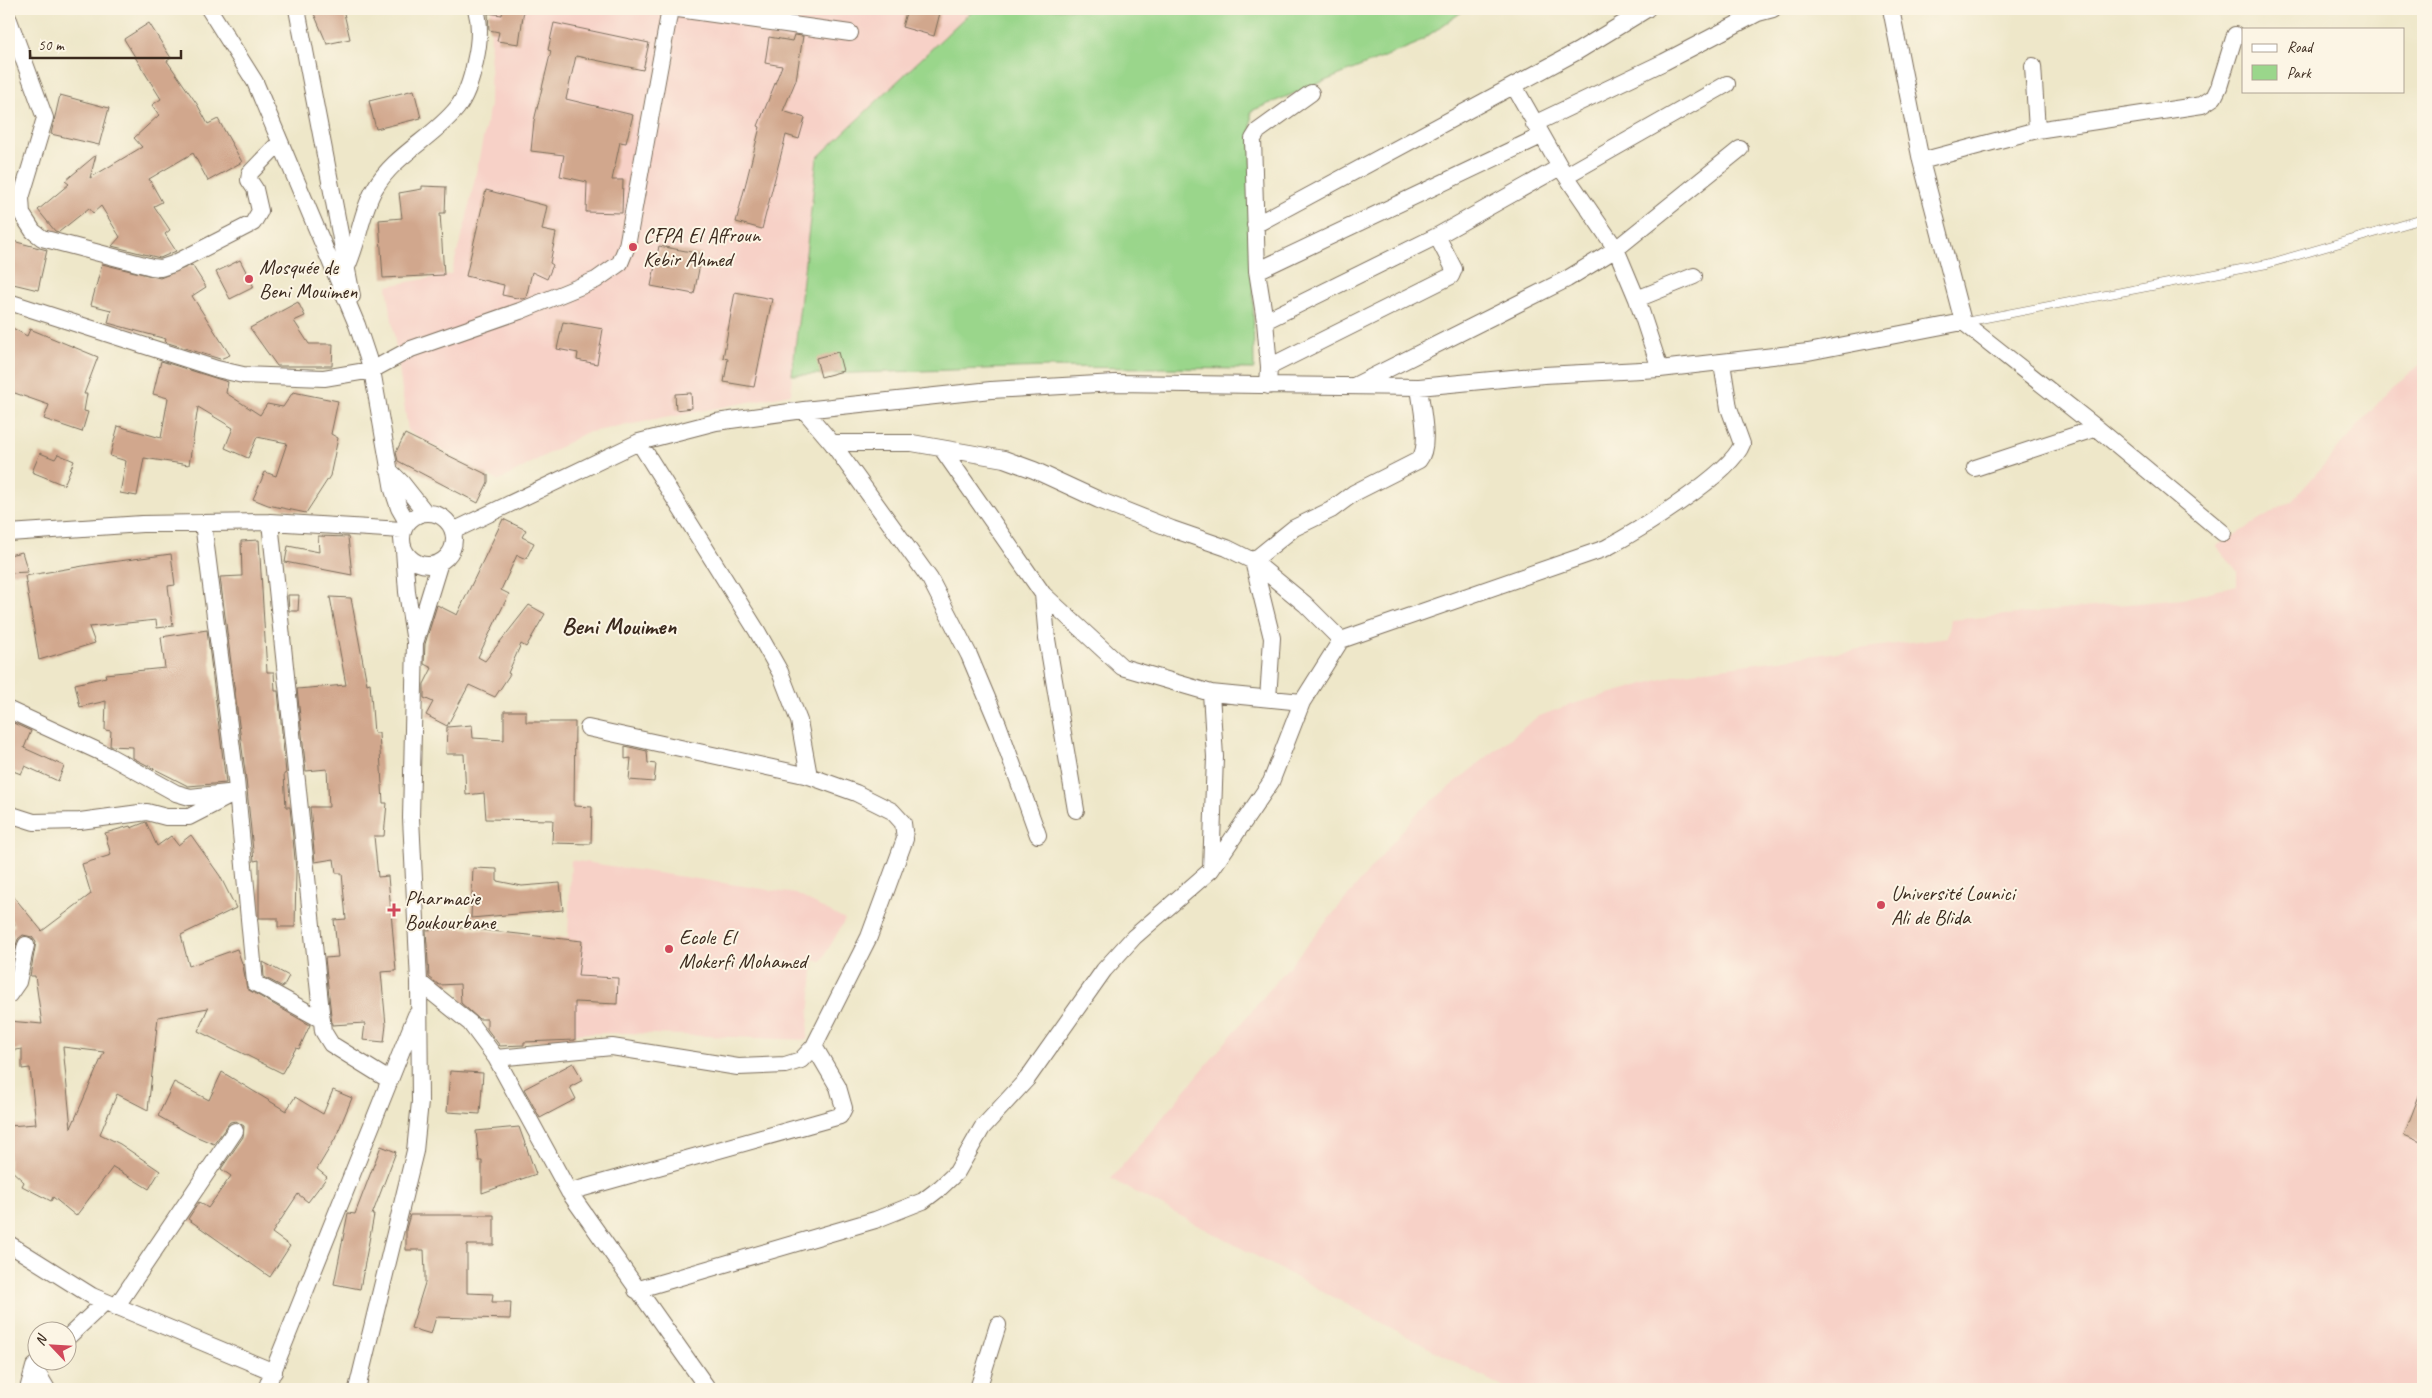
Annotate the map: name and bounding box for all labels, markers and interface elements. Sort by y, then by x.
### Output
scale bar [30,28,181,60]
legend [2242,28,2404,92]
text: 50 m [38,36,65,55]
text: Road [2287,38,2314,57]
text: Park [2287,64,2312,83]
place label: CFPA El Affroun Kebir Ahmed [643,222,762,272]
marker: CFPA El Affroun Kebir Ahmed [627,241,639,253]
place label: Mosquée de Beni Mouimen [259,254,358,304]
marker: Mosquée de Beni Mouimen [243,273,255,285]
district label: Beni Mouimen [562,611,677,641]
place label: Université Lounici Ali de Blida [1891,880,2018,930]
place label: Pharmacie Boukourbane [405,885,497,935]
marker: Université Lounici Ali de Blida [1875,899,1887,911]
marker: Pharmacie Boukourbane [387,903,401,917]
place label: Ecole El Mokerfi Mohamed [679,924,810,974]
marker: Ecole El Mokerfi Mohamed [663,943,675,955]
north arrow [28,1320,78,1370]
text: N [31,1331,51,1348]

